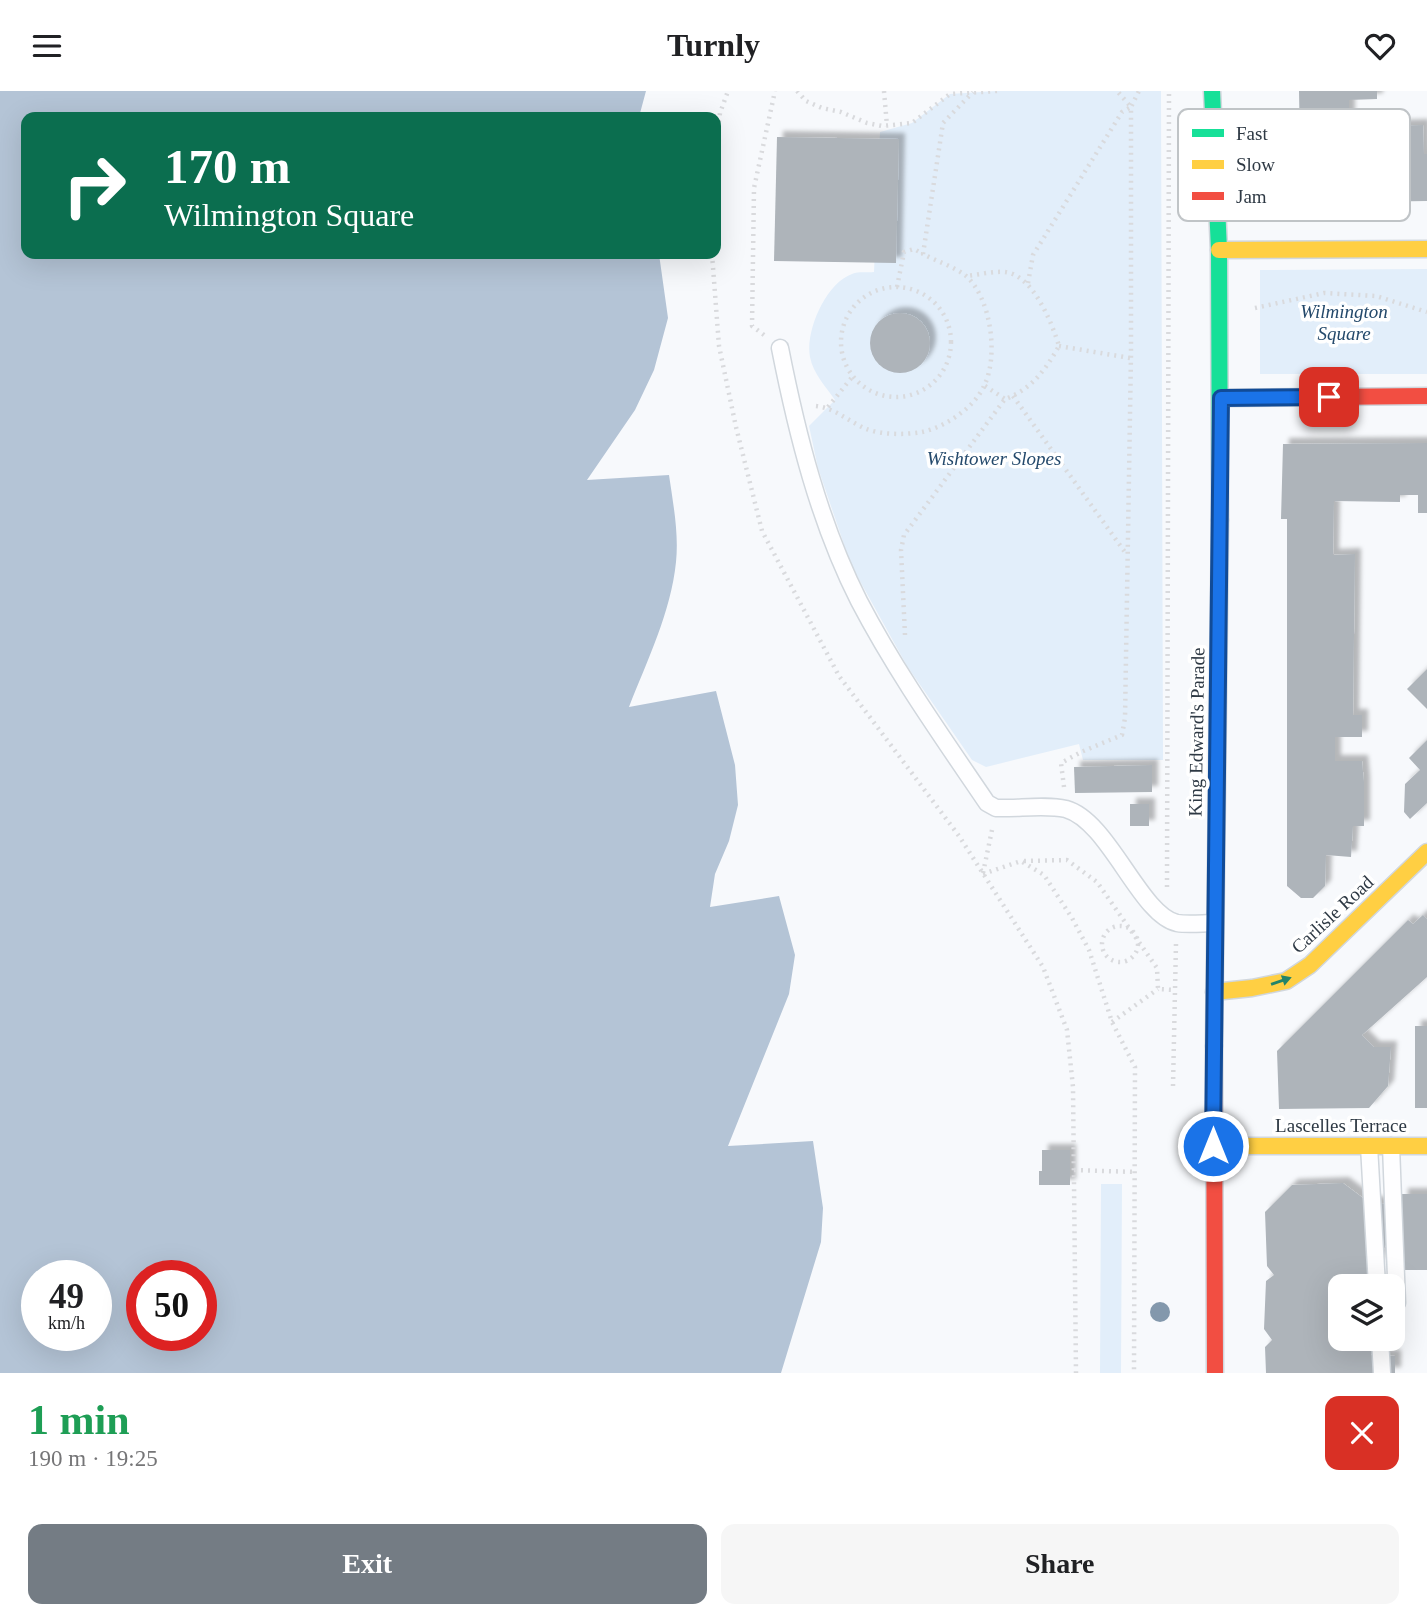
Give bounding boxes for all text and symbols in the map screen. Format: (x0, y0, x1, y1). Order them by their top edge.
icon: menu (28, 27, 66, 65)
text: Turnly (667, 27, 760, 63)
icon: heart (1361, 27, 1399, 65)
legend (1178, 109, 1410, 221)
text: Fast (1236, 123, 1268, 144)
text: 170 m (164, 139, 291, 194)
icon: right (49, 140, 140, 231)
text: Slow (1236, 154, 1275, 175)
text: Jam (1236, 186, 1267, 207)
text: Wilmington Square (164, 197, 414, 233)
park label: Wilmington Square (1300, 301, 1388, 344)
pin (1299, 367, 1359, 427)
icon: arrive (1310, 378, 1348, 416)
park label: Wishtower Slopes (927, 448, 1061, 469)
street label: King Edward's Parade (1185, 647, 1208, 817)
street label: Carlisle Road (1287, 871, 1378, 957)
one-way arrow (1271, 975, 1292, 986)
position arrow (1176, 1109, 1250, 1183)
street label: Lascelles Terrace (1275, 1115, 1407, 1136)
speed limit sign: 50 (126, 1260, 217, 1351)
map controls (1328, 1274, 1405, 1351)
button: layers (1328, 1274, 1405, 1351)
text: 49 (49, 1277, 84, 1316)
text: km/h (48, 1313, 85, 1333)
button: close (1325, 1396, 1399, 1470)
text: 1 min (28, 1397, 130, 1443)
text: 190 m · 19:25 (28, 1446, 158, 1471)
button: Exit (28, 1524, 707, 1604)
button: Share (721, 1524, 1399, 1604)

